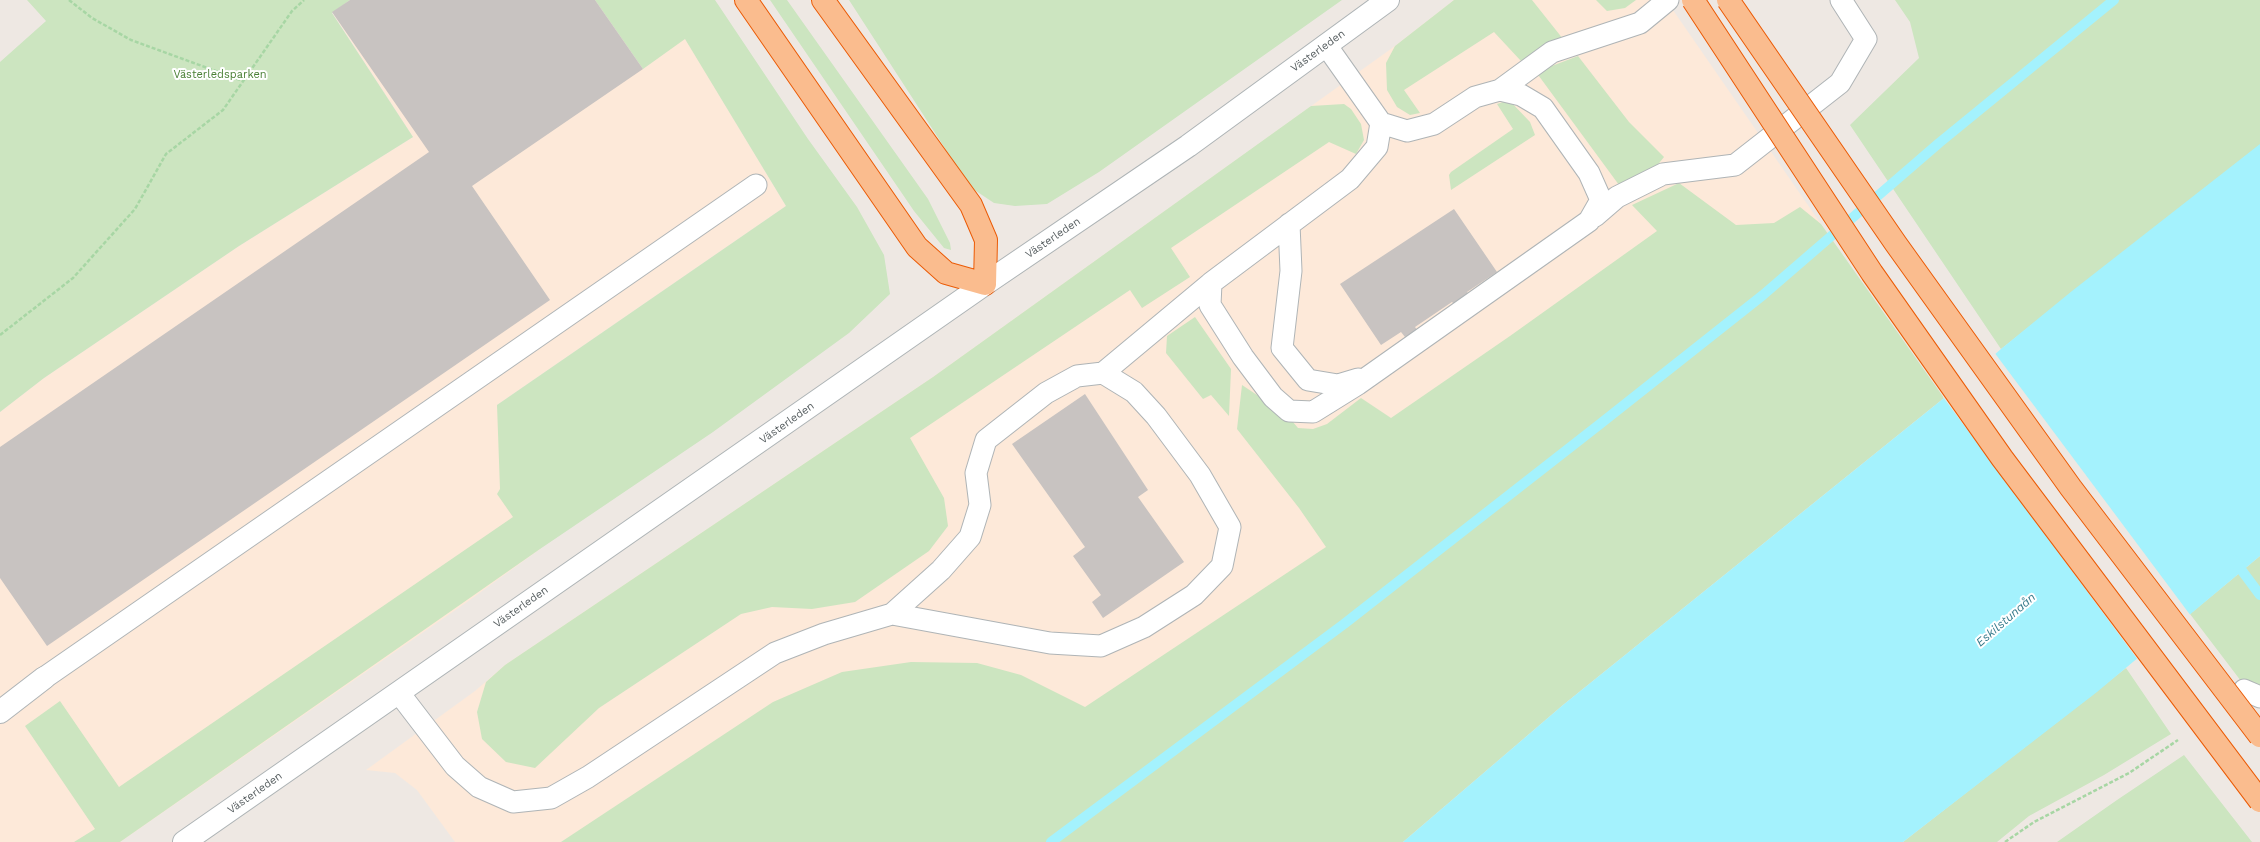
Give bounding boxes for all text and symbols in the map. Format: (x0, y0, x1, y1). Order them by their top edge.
street label: Västerleden (1288, 27, 1348, 75)
park label: Västerledsparken (173, 68, 267, 82)
street label: Västerleden (1023, 215, 1083, 261)
street label: Västerleden (757, 399, 817, 447)
street label: Västerleden (491, 583, 551, 631)
water label: Eskilstunaån (1973, 590, 2039, 650)
street label: Västerleden (225, 769, 285, 817)

